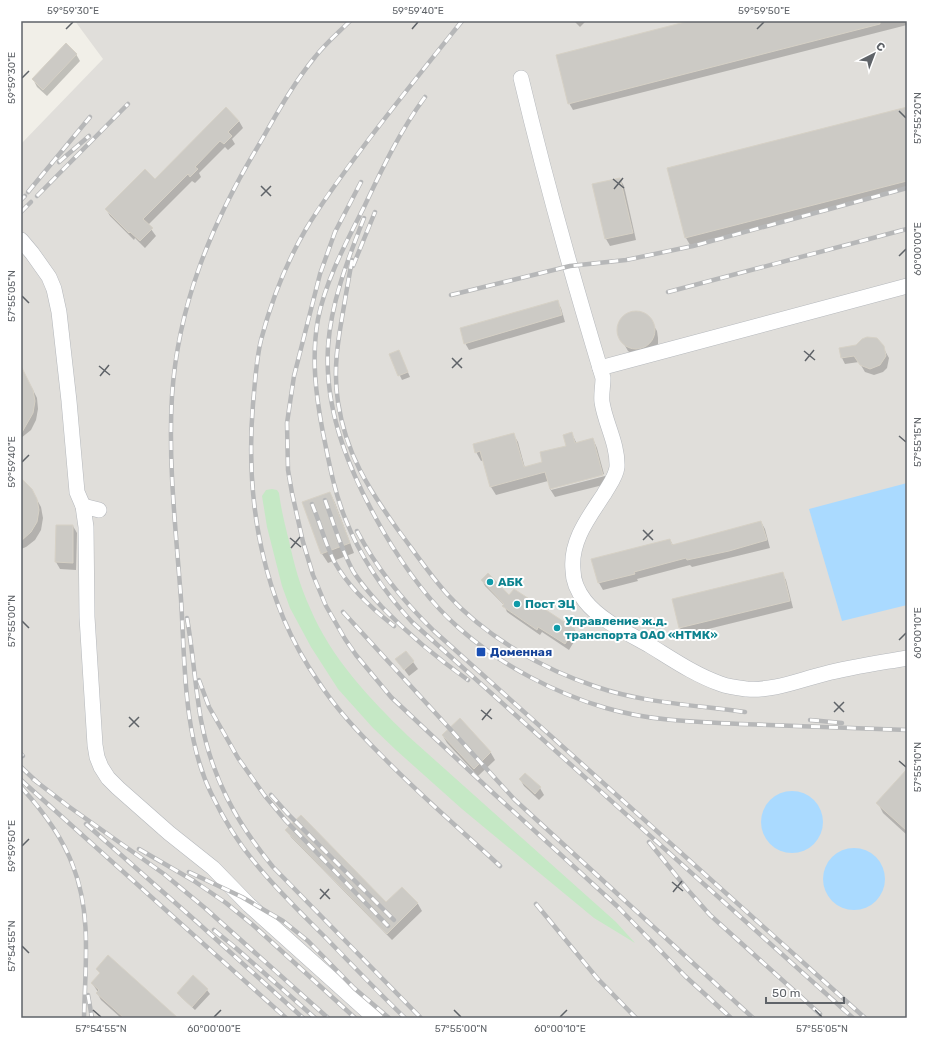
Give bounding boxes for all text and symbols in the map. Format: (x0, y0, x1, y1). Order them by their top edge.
text: 59°59'30"E (47, 5, 99, 17)
text: 59°59'40"E (392, 5, 444, 17)
text: 59°59'50"E (738, 5, 790, 17)
north arrow (854, 34, 894, 74)
text: С (873, 40, 888, 55)
text: 59°59'30"E (6, 52, 18, 104)
text: 57°55'20"N (912, 92, 924, 144)
text: 60°00'00"E (912, 222, 924, 276)
text: 57°55'05"N (6, 270, 18, 322)
text: 57°55'15"N (912, 417, 924, 467)
text: 59°59'40"E (6, 436, 18, 488)
place label: АБК (498, 575, 523, 589)
marker: АБК (485, 577, 495, 587)
text: 57°55'00"N (6, 595, 18, 647)
place label: Пост ЭЦ (525, 597, 575, 611)
marker: Пост ЭЦ (512, 599, 522, 609)
text: 60°00'10"E (912, 607, 924, 659)
place label: Управление ж.д. транспорта ОАО «НТМК» (565, 614, 718, 642)
marker: Управление ж.д. транспорта ОАО «НТМК» (552, 623, 562, 633)
place label: Доменная (490, 645, 552, 659)
marker: Доменная (475, 646, 487, 658)
text: 57°55'10"N (912, 742, 924, 792)
text: 59°59'50"E (6, 820, 18, 872)
text: 57°54'55"N (6, 920, 18, 972)
scale bar (766, 979, 844, 1005)
text: 50 m (772, 986, 800, 1000)
text: 57°54'55"N (75, 1023, 127, 1035)
text: 60°00'00"E (187, 1023, 241, 1035)
text: 57°55'00"N (435, 1023, 487, 1035)
text: 60°00'10"E (534, 1023, 586, 1035)
text: 57°55'05"N (796, 1023, 848, 1035)

